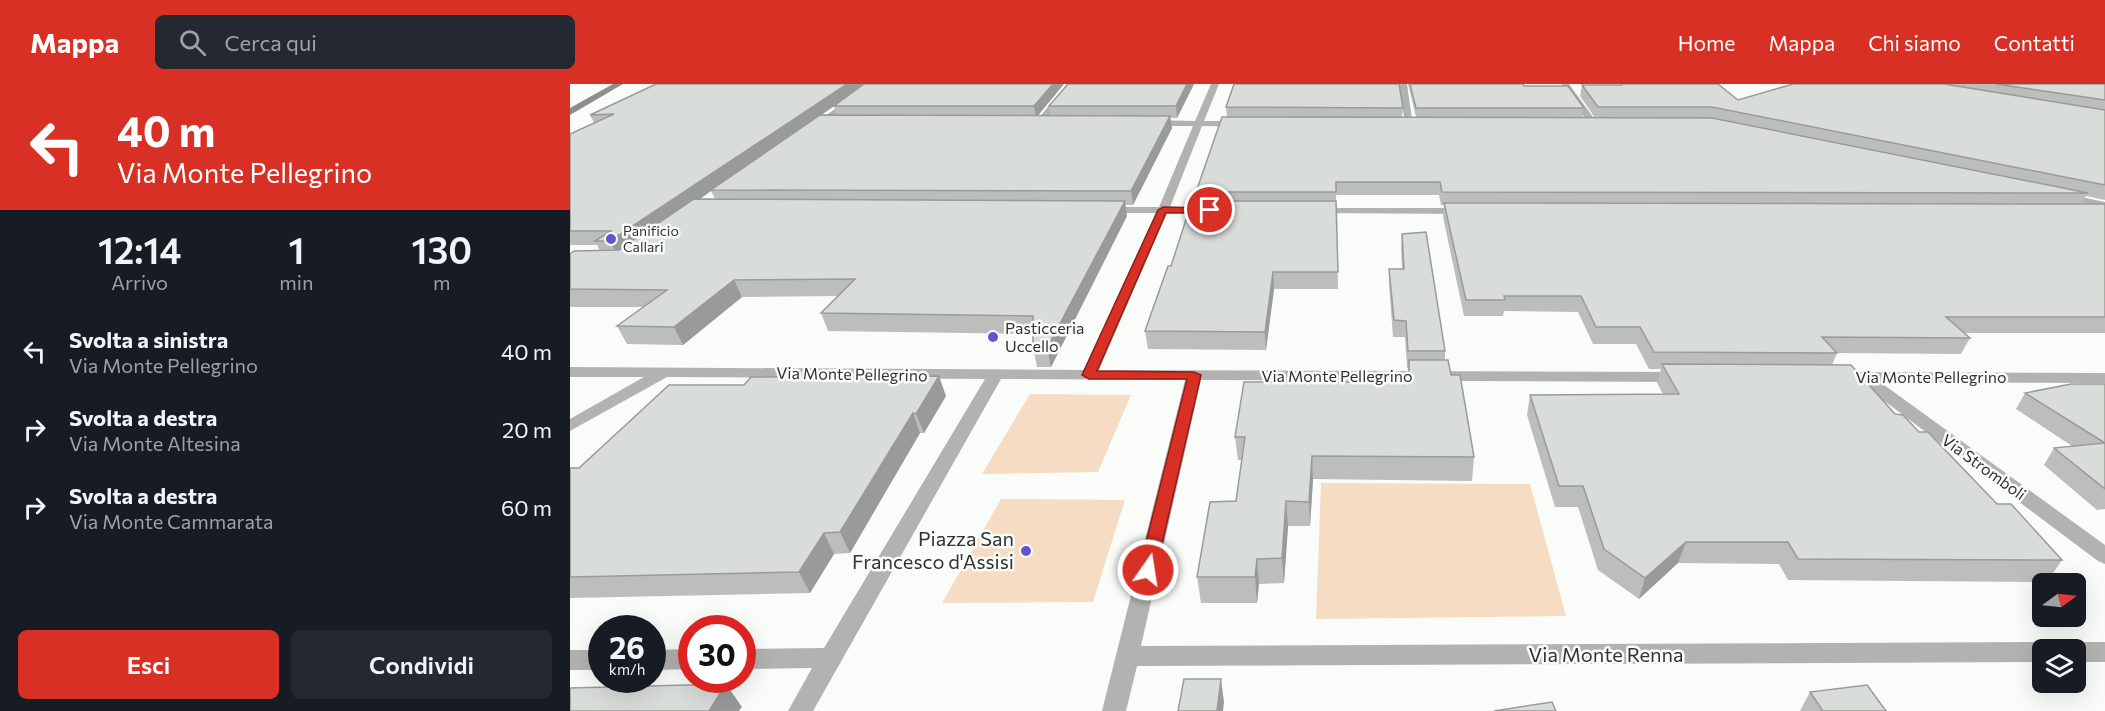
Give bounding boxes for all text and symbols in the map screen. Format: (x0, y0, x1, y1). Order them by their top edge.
search box (155, 15, 575, 69)
text: Mappa (30, 25, 119, 59)
icon: search (176, 26, 209, 59)
text: Cerca qui (224, 29, 317, 56)
text: Home (1678, 30, 1735, 55)
text: Mappa (1768, 30, 1835, 55)
text: Chi siamo (1868, 30, 1961, 55)
text: Contatti (1994, 30, 2075, 55)
text: 40 m (117, 104, 215, 156)
icon: left (18, 108, 96, 186)
text: Via Monte Pellegrino (117, 156, 372, 189)
pin (1184, 184, 1235, 235)
icon: arrive (1193, 193, 1226, 226)
place label: Panificio Callari (623, 222, 679, 255)
text: 12:14 (98, 227, 181, 271)
text: 1 (288, 227, 304, 271)
text: 130 (411, 227, 472, 271)
marker: Panificio Callari (604, 232, 618, 246)
text: Arrivo (111, 270, 168, 294)
text: min (279, 270, 313, 294)
text: m (433, 270, 450, 294)
place label: Pasticceria Uccello (1005, 318, 1084, 355)
text: Svolta a sinistra (69, 326, 228, 353)
marker: Pasticceria Uccello (986, 330, 1000, 344)
icon: left (18, 335, 51, 368)
text: 40 m (501, 338, 552, 365)
text: Via Monte Pellegrino (69, 353, 258, 377)
street label: Via Monte Pellegrino (776, 363, 928, 384)
street label: Via Monte Pellegrino (1261, 366, 1413, 385)
street label: Via Monte Pellegrino (1855, 367, 2007, 386)
text: Svolta a destra (69, 404, 217, 431)
icon: right (18, 413, 51, 446)
text: 20 m (502, 416, 552, 443)
street label: Via Stromboli (1939, 430, 2030, 503)
text: Via Monte Altesina (69, 431, 241, 455)
text: Svolta a destra (69, 482, 217, 509)
icon: right (18, 491, 51, 524)
text: 60 m (501, 494, 552, 521)
text: Via Monte Cammarata (69, 509, 274, 533)
place label: Piazza San Francesco d'Assisi (852, 526, 1014, 573)
position arrow (1116, 538, 1180, 602)
marker: Piazza San Francesco d'Assisi (1019, 544, 1033, 558)
north arrow (2032, 573, 2086, 627)
map controls (2032, 573, 2086, 693)
speed limit sign: 30 (678, 615, 756, 693)
text: 26 (609, 628, 645, 665)
button: Esci (18, 630, 279, 699)
button: Condividi (291, 630, 552, 699)
button: layers (2032, 639, 2086, 693)
street label: Via Monte Renna (1529, 642, 1683, 666)
text: km/h (609, 660, 645, 678)

